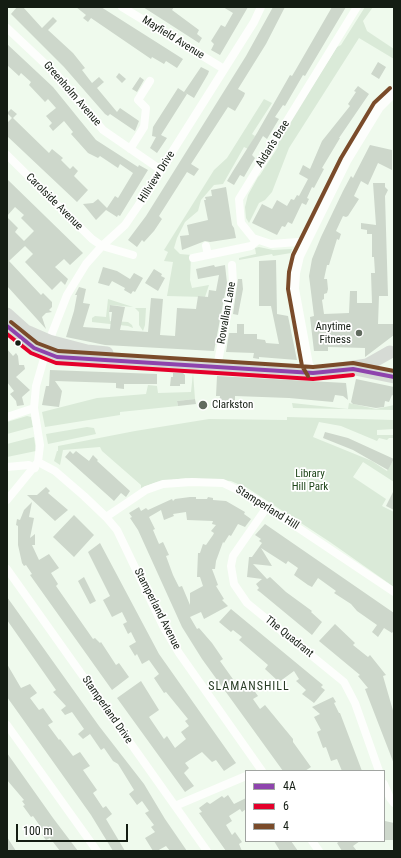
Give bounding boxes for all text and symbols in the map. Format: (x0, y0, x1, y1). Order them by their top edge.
street label: Mayfield Avenue (139, 14, 207, 62)
street label: Greenholm Avenue (40, 59, 104, 129)
street label: Aidan's Brae (253, 118, 293, 170)
street label: Hillview Drive (136, 149, 178, 205)
street label: Carolside Avenue (23, 171, 85, 233)
street label: Rowallan Lane (215, 281, 239, 345)
place label: Anytime Fitness (316, 320, 351, 346)
marker: Anytime Fitness (354, 328, 364, 338)
unlabelled marker (13, 338, 23, 348)
place label: Clarkston (212, 398, 253, 412)
marker: Clarkston (197, 399, 209, 411)
park label: Library Hill Park (292, 467, 328, 493)
street label: Stamperland Hill (233, 483, 301, 533)
street label: Stamperland Avenue (131, 566, 183, 652)
street label: The Quadrant (262, 614, 316, 660)
street label: Stamperland Drive (79, 674, 135, 746)
district label: SLAMANSHILL (208, 680, 290, 694)
legend (245, 770, 385, 842)
text: 4A (283, 779, 296, 793)
text: 6 (283, 799, 289, 813)
scale bar (18, 816, 130, 842)
text: 4 (283, 819, 289, 833)
text: 100 m (23, 824, 53, 838)

